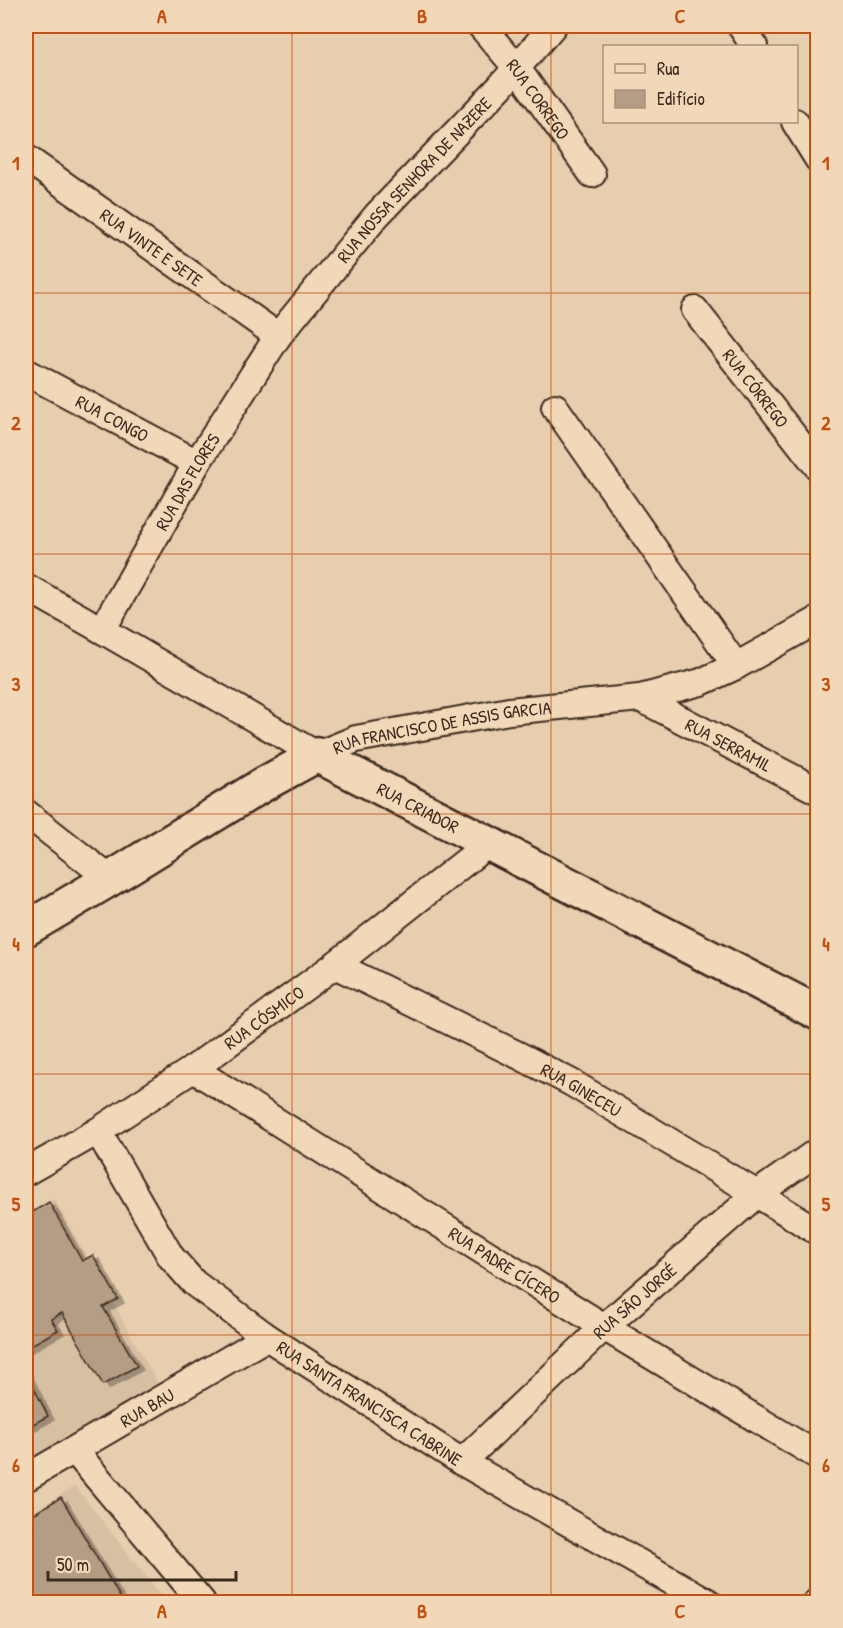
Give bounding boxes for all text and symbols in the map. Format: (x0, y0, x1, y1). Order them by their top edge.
text: A (157, 2, 167, 29)
text: B (417, 2, 427, 29)
text: C (675, 2, 686, 29)
legend (603, 45, 798, 123)
street label: RUA CORREGO (501, 53, 576, 144)
text: Rua (657, 56, 679, 81)
text: Edifício (657, 86, 705, 111)
street label: RUA NOSSA SENHORA DE NAZERE (331, 91, 497, 268)
text: 1 (12, 149, 20, 176)
text: 1 (822, 149, 830, 176)
street label: RUA VINTE E SETE (95, 202, 208, 292)
street label: RUA CÓRREGO (717, 343, 795, 433)
street label: RUA CONGO (72, 388, 153, 448)
text: 2 (11, 409, 21, 436)
text: 2 (821, 409, 831, 436)
street label: RUA DAS FLORES (149, 428, 225, 535)
text: 3 (12, 670, 21, 697)
text: 3 (822, 670, 831, 697)
street label: RUA FRANCISCO DE ASSIS GARCIA (329, 694, 552, 760)
street label: RUA SERRAMIL (681, 711, 776, 777)
street label: RUA CRIADOR (373, 776, 463, 839)
text: 4 (12, 930, 20, 957)
text: 4 (822, 930, 830, 957)
street label: RUA CÓSMICO (218, 979, 309, 1055)
street label: RUA GINECEU (537, 1057, 626, 1122)
text: 5 (12, 1190, 21, 1217)
text: 5 (822, 1190, 831, 1217)
street label: RUA PADRE CÍCERO (444, 1220, 565, 1309)
street label: RUA SÃO JORGÉ (587, 1257, 682, 1344)
street label: RUA SANTA FRANCISCA CABRINE (272, 1334, 467, 1471)
street label: RUA BAU (115, 1382, 179, 1433)
text: 6 (12, 1451, 20, 1478)
text: 6 (822, 1451, 830, 1478)
scale bar (48, 1544, 236, 1582)
text: 50 m (57, 1552, 89, 1577)
text: A (157, 1597, 167, 1624)
text: B (417, 1597, 427, 1624)
text: C (675, 1597, 686, 1624)

